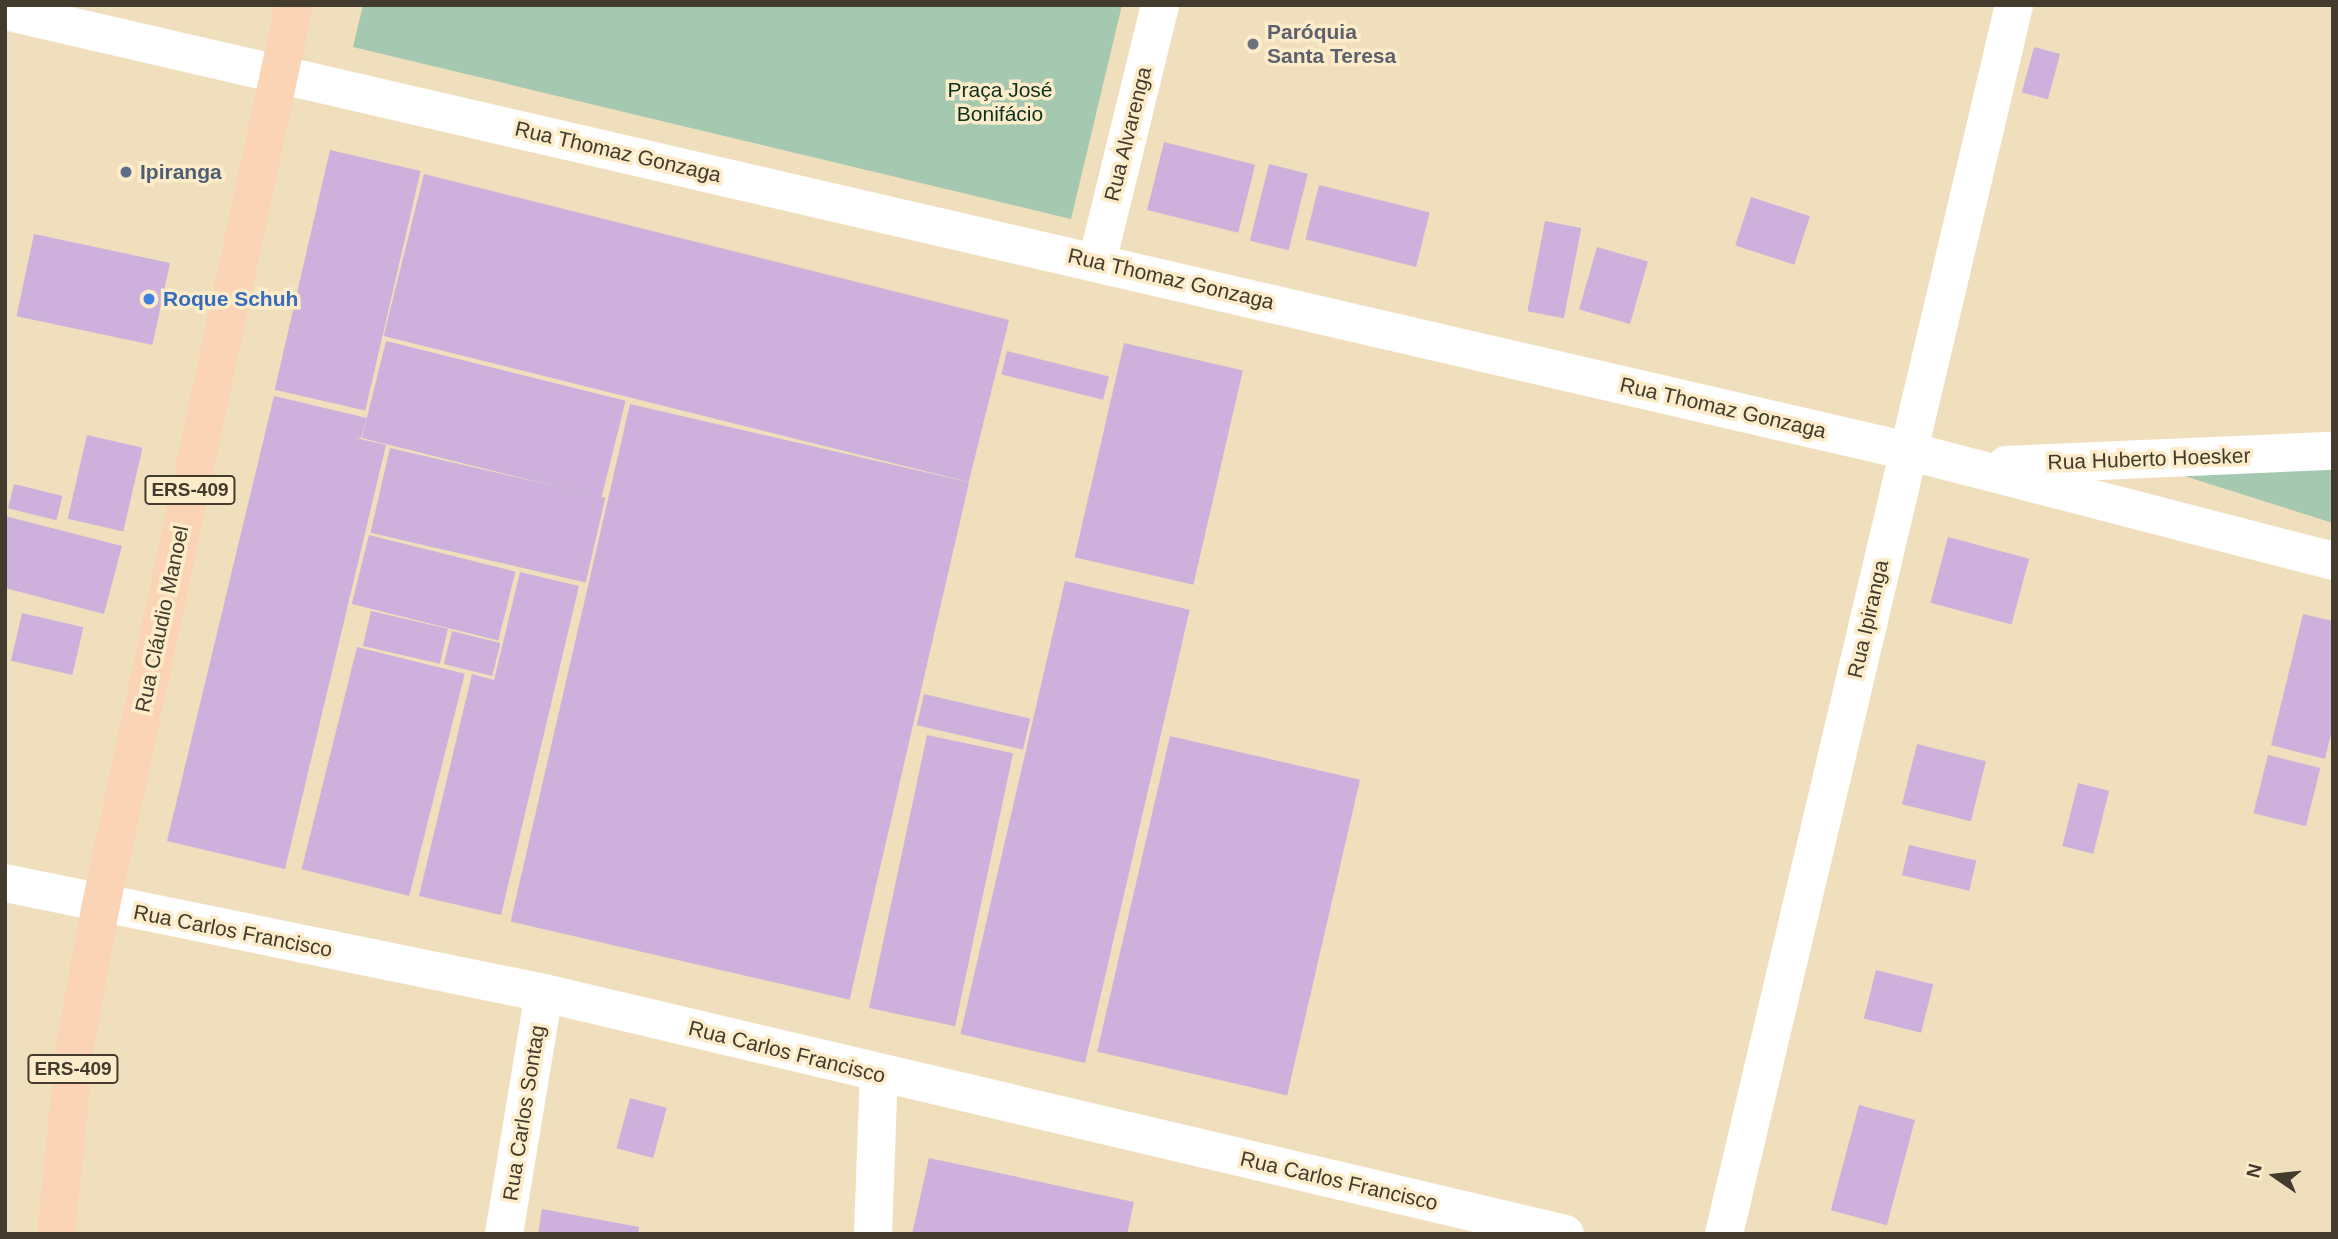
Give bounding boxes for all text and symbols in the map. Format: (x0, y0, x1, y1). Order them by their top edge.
place label: Paróquia Santa Teresa (1267, 19, 1396, 69)
marker: Paróquia Santa Teresa (1245, 36, 1261, 52)
street label: Rua Alvarenga (1099, 64, 1157, 204)
park label: Praça José Bonifácio (947, 77, 1053, 127)
street label: Rua Thomaz Gonzaga (512, 116, 724, 188)
place label: Ipiranga (140, 159, 222, 185)
marker: Ipiranga (118, 164, 134, 180)
street label: Rua Thomaz Gonzaga (1065, 243, 1277, 315)
place label: Roque Schuh (163, 286, 298, 312)
marker: Roque Schuh (141, 291, 157, 307)
street label: Rua Thomaz Gonzaga (1617, 372, 1829, 444)
street label: Rua Huberto Hoesker (2047, 443, 2251, 475)
road number: ERS-409 (143, 475, 237, 505)
street label: Rua Cláudio Manoel (130, 523, 194, 715)
street label: Rua Ipiranga (1842, 558, 1894, 680)
street label: Rua Carlos Francisco (132, 899, 334, 963)
street label: Rua Carlos Francisco (686, 1015, 888, 1089)
street label: Rua Carlos Sontag (498, 1023, 550, 1203)
road number: ERS-409 (26, 1054, 120, 1084)
north arrow (2240, 1141, 2310, 1211)
street label: Rua Carlos Francisco (1238, 1146, 1440, 1216)
text: N (2242, 1162, 2266, 1180)

